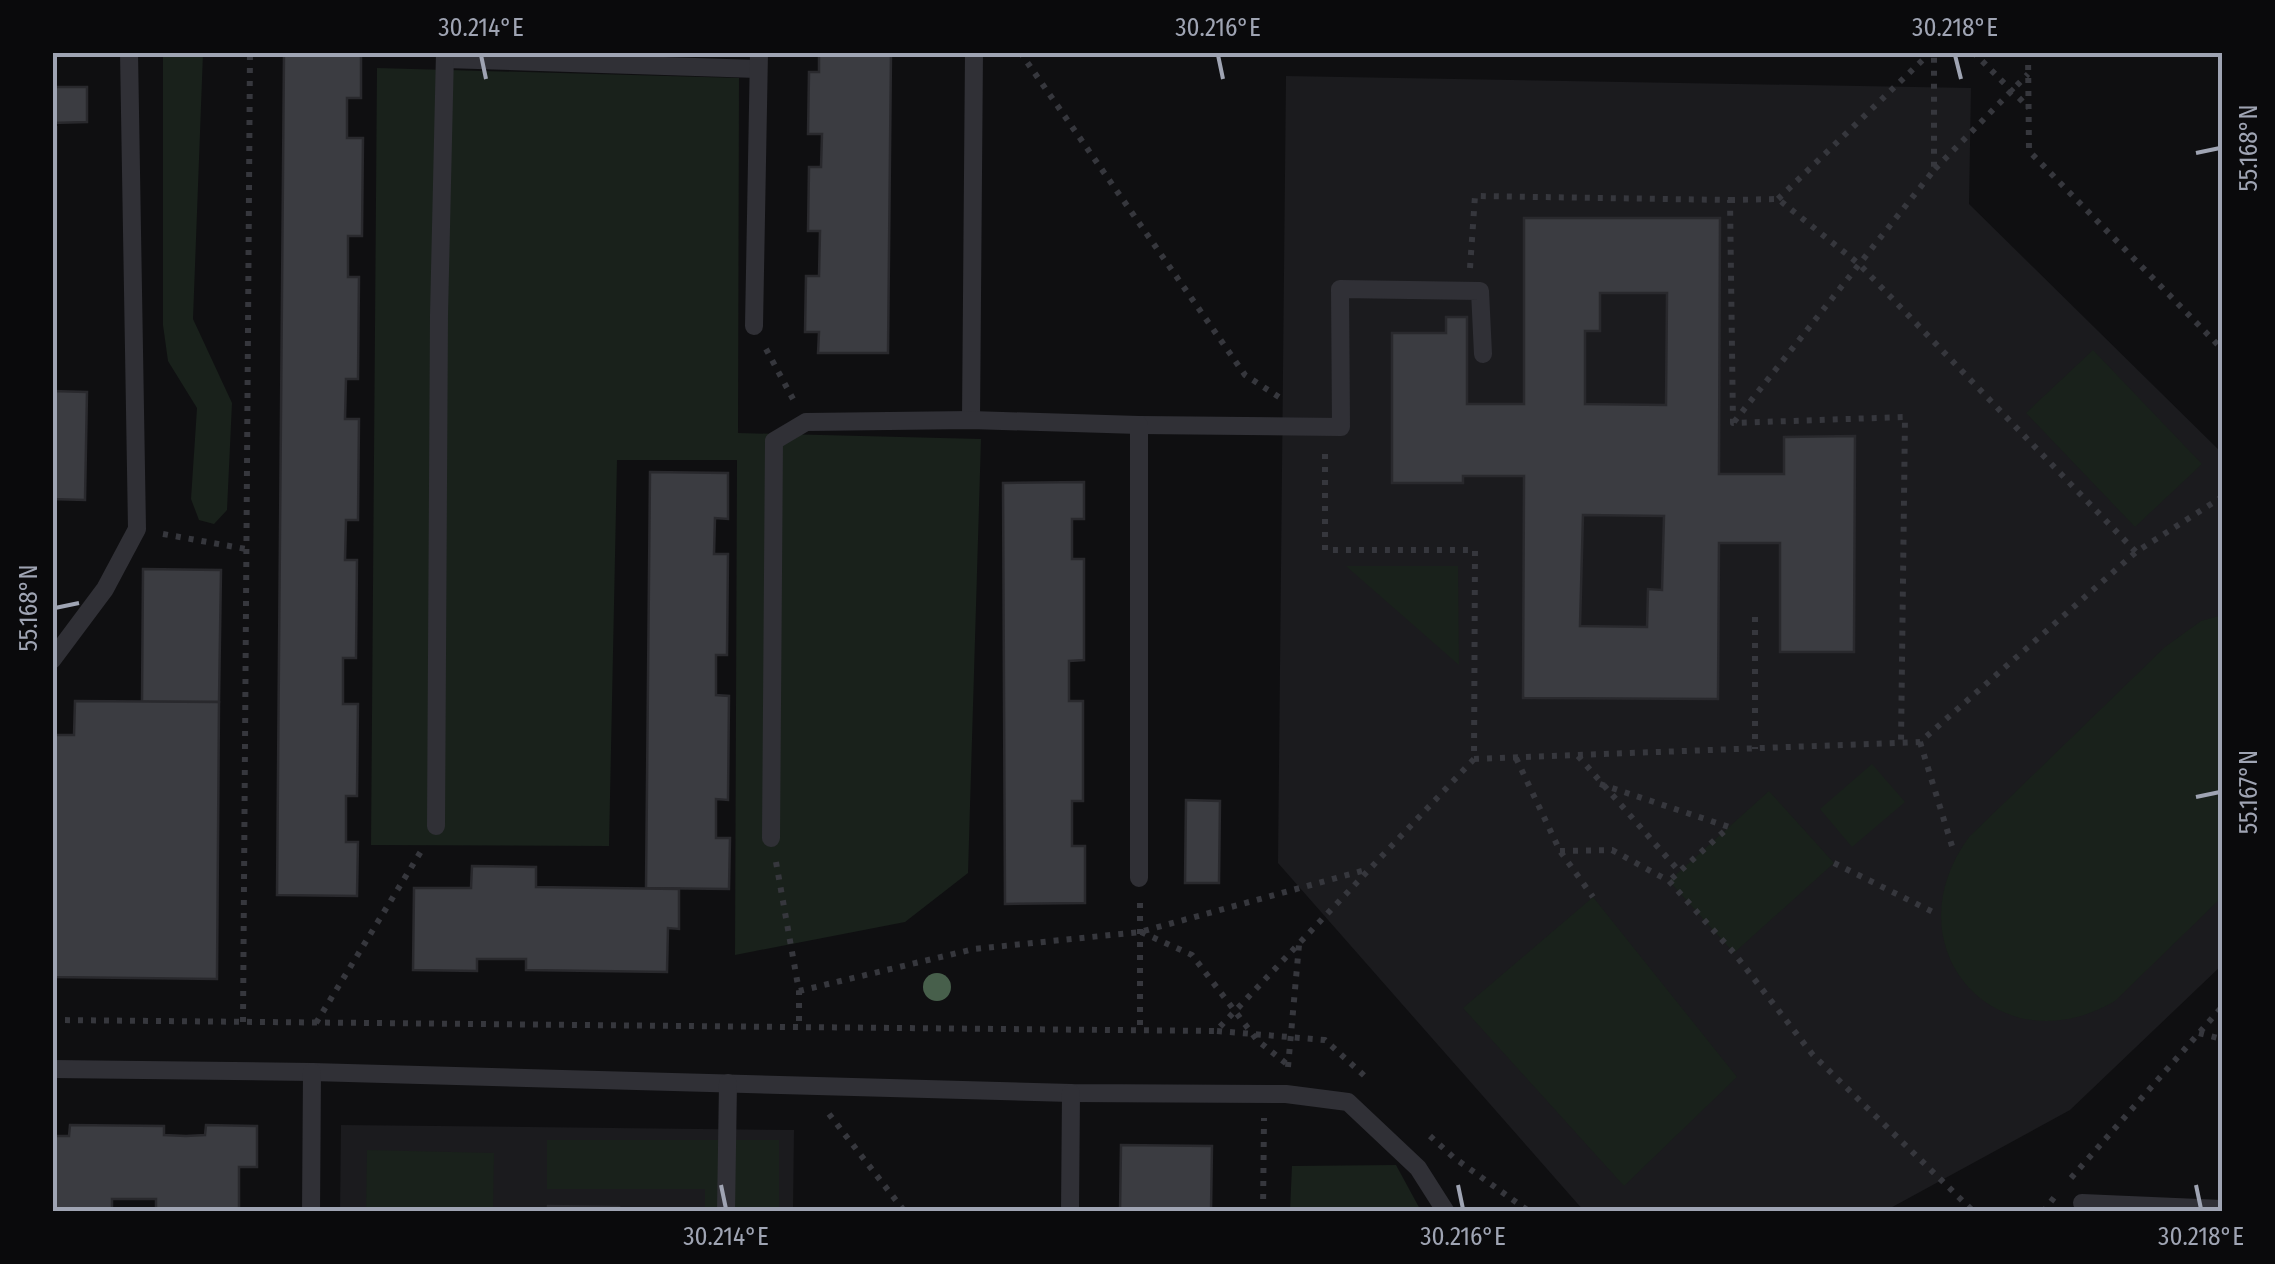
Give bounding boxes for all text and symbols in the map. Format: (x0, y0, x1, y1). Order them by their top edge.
text: 30.214°E (438, 13, 524, 43)
text: 30.216°E (1175, 13, 1261, 43)
text: 30.218°E (1912, 13, 1998, 43)
text: 55.168°N (2234, 104, 2264, 192)
text: 55.168°N (14, 564, 44, 652)
text: 55.167°N (2234, 750, 2264, 834)
text: 30.214°E (683, 1222, 769, 1252)
text: 30.216°E (1420, 1222, 1506, 1252)
text: 30.218°E (2158, 1222, 2244, 1252)

